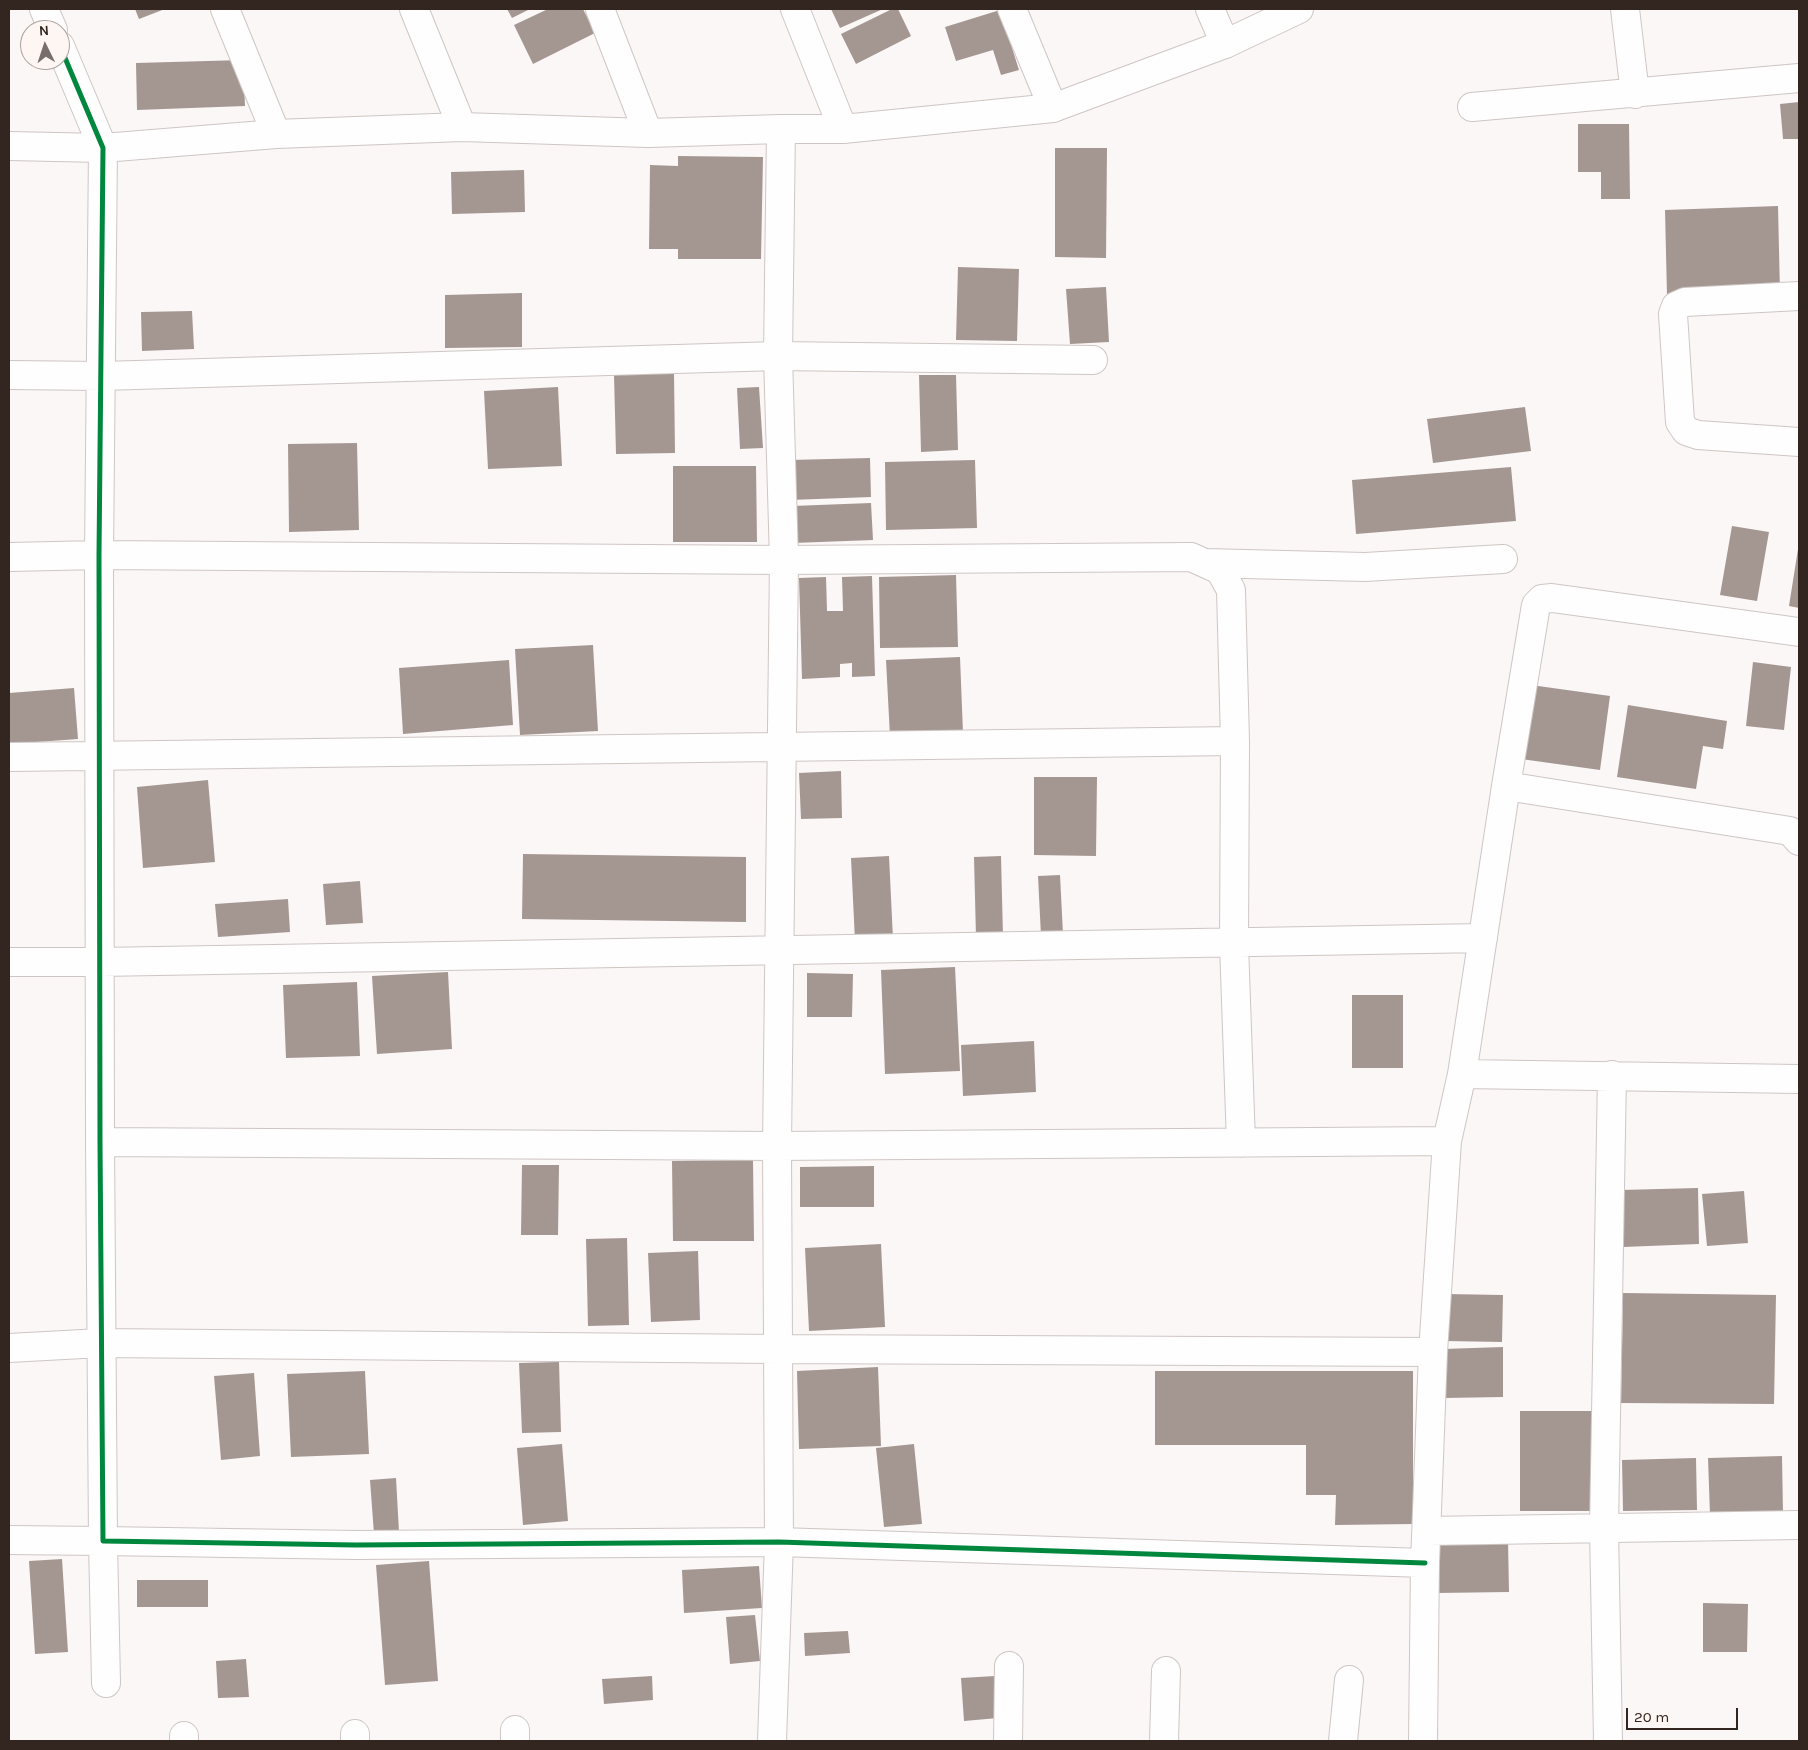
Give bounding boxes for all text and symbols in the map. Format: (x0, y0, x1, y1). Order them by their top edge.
north arrow (20, 20, 70, 70)
text: N (38, 22, 50, 39)
scale bar (1628, 1698, 1740, 1730)
text: 20 m (1634, 1708, 1669, 1726)

